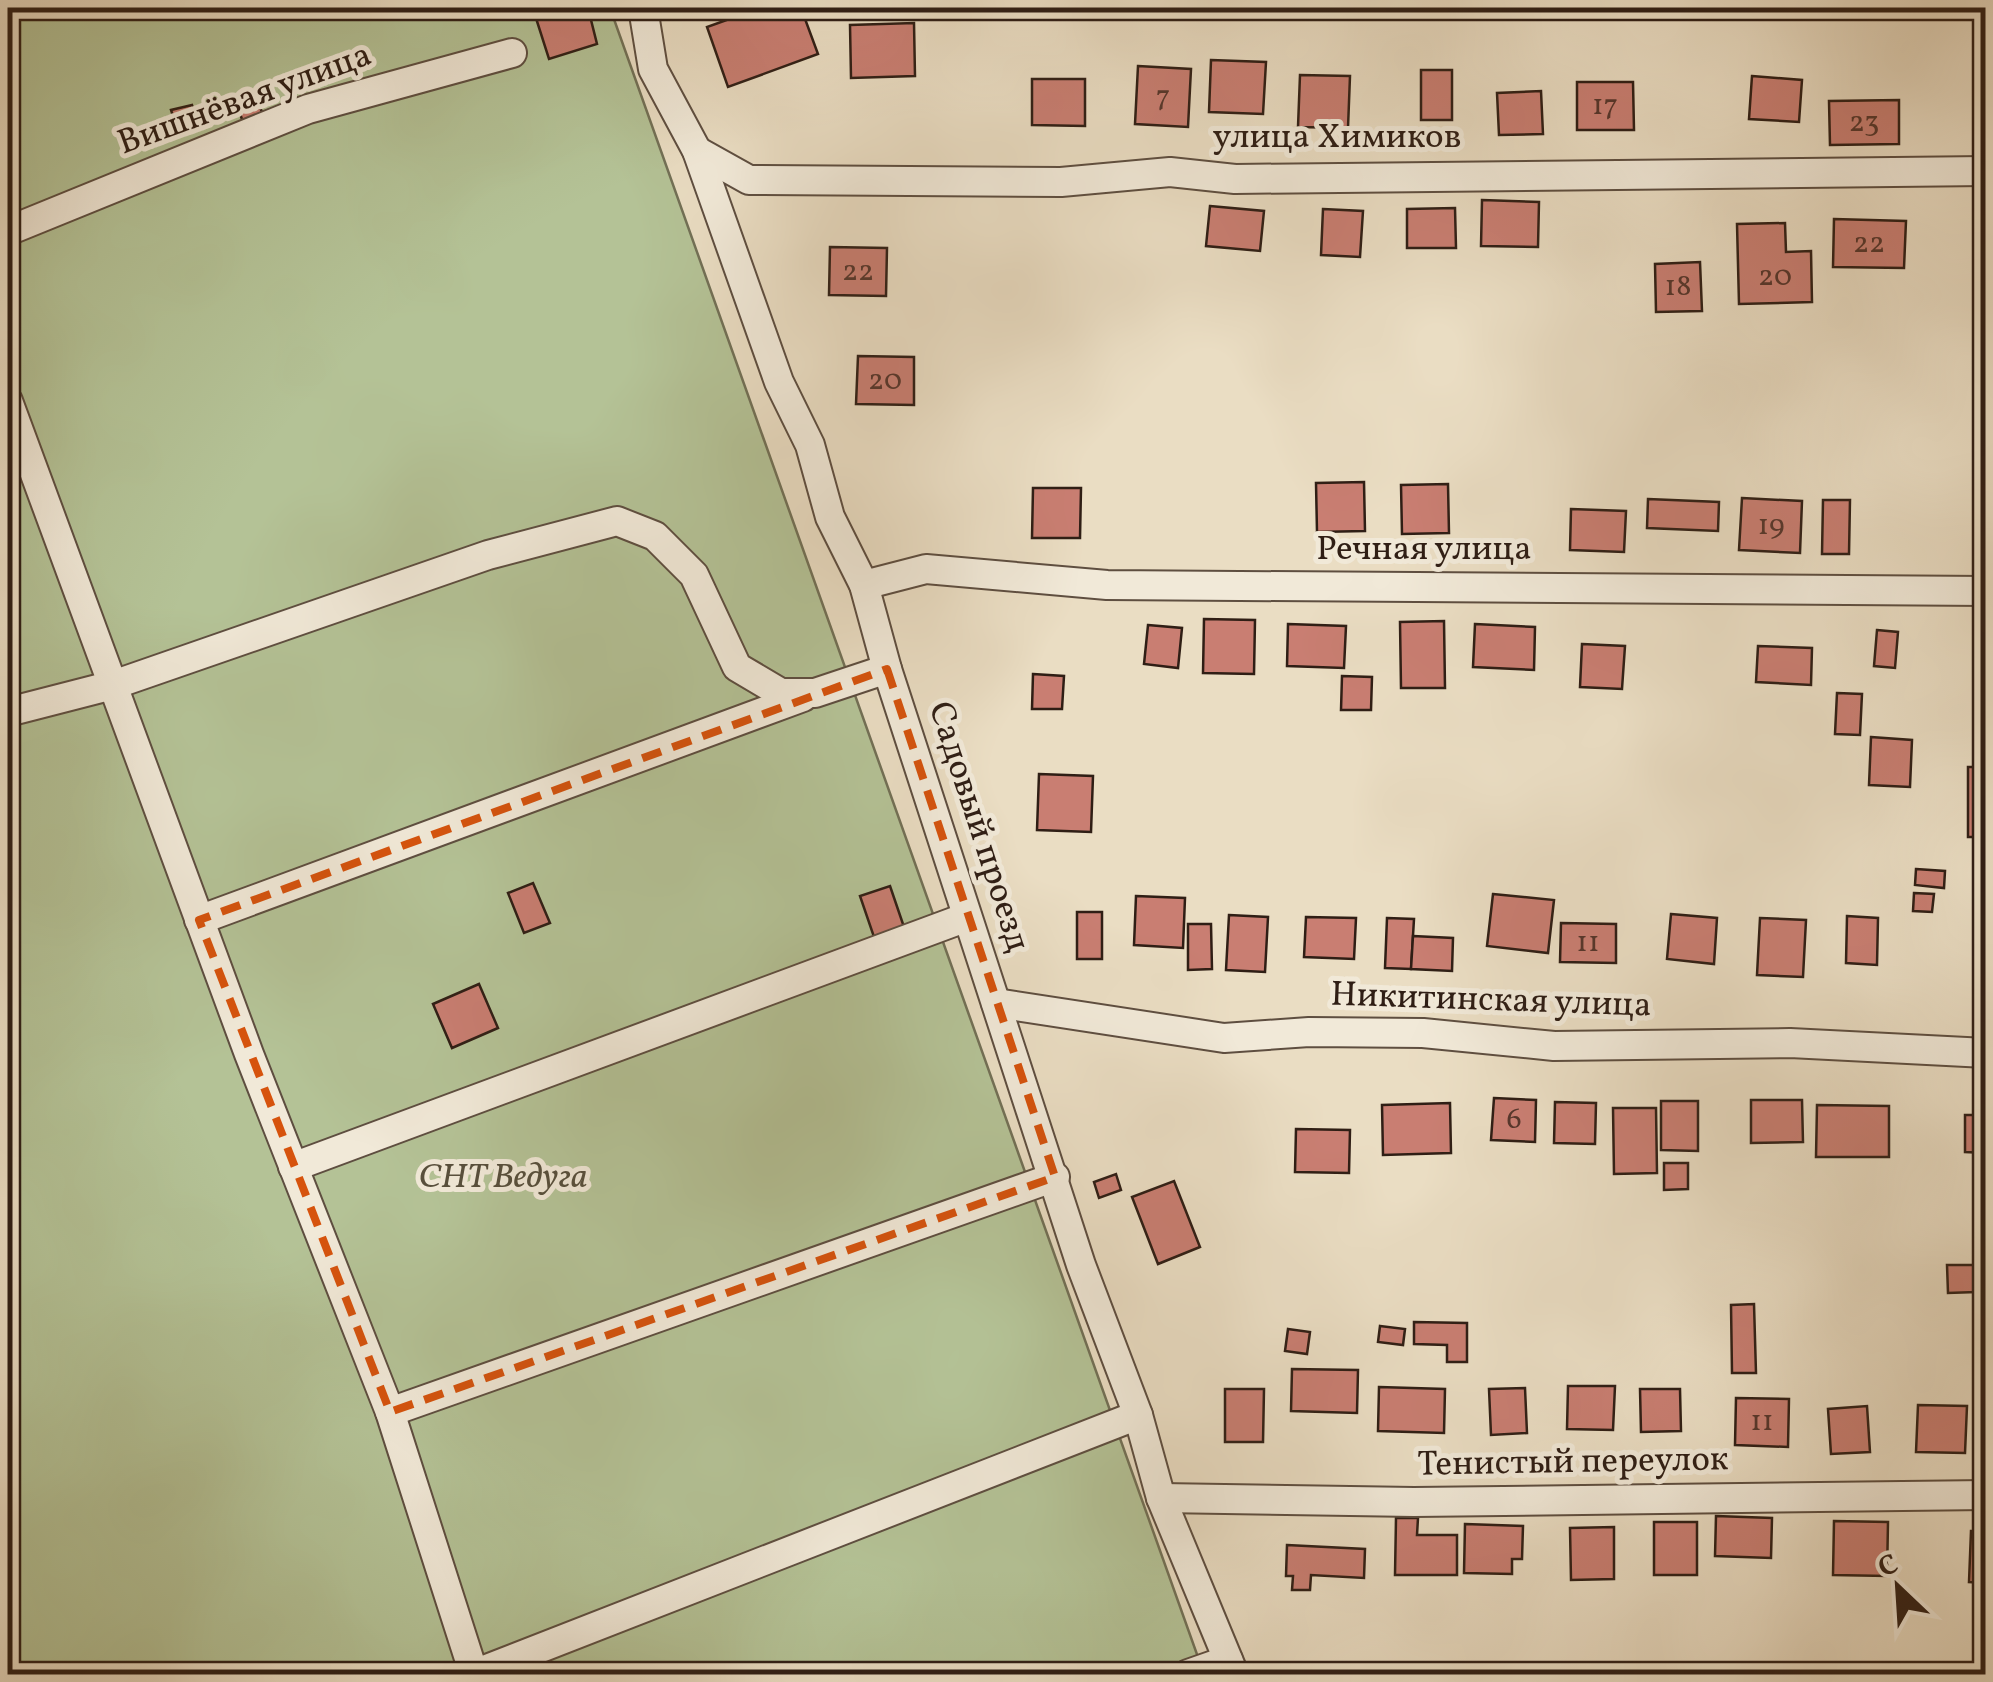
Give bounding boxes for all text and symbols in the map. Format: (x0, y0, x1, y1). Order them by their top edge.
street label: Вишнёвая улица (111, 32, 379, 168)
house number: 7 (1156, 76, 1170, 118)
house number: 17 (1592, 85, 1618, 127)
house number: 23 (1849, 102, 1879, 144)
street label: улица Химиков (1213, 114, 1461, 162)
house number: 22 (1853, 223, 1885, 265)
house number: 22 (842, 251, 874, 293)
house number: 20 (1758, 256, 1792, 298)
house number: 18 (1665, 266, 1691, 308)
house number: 20 (868, 360, 902, 402)
house number: 19 (1757, 505, 1785, 547)
street label: Речная улица (1316, 526, 1532, 574)
street label: Садовый проезд (915, 696, 1041, 958)
house number: 11 (1576, 922, 1600, 964)
street label: Никитинская улица (1330, 971, 1652, 1031)
house number: 6 (1506, 1099, 1522, 1141)
park label: СНТ Ведуга (418, 1154, 588, 1202)
house number: 11 (1750, 1401, 1774, 1443)
street label: Тенистый переулок (1417, 1436, 1729, 1490)
north arrow (1848, 1537, 1948, 1637)
text: С (1872, 1545, 1905, 1588)

